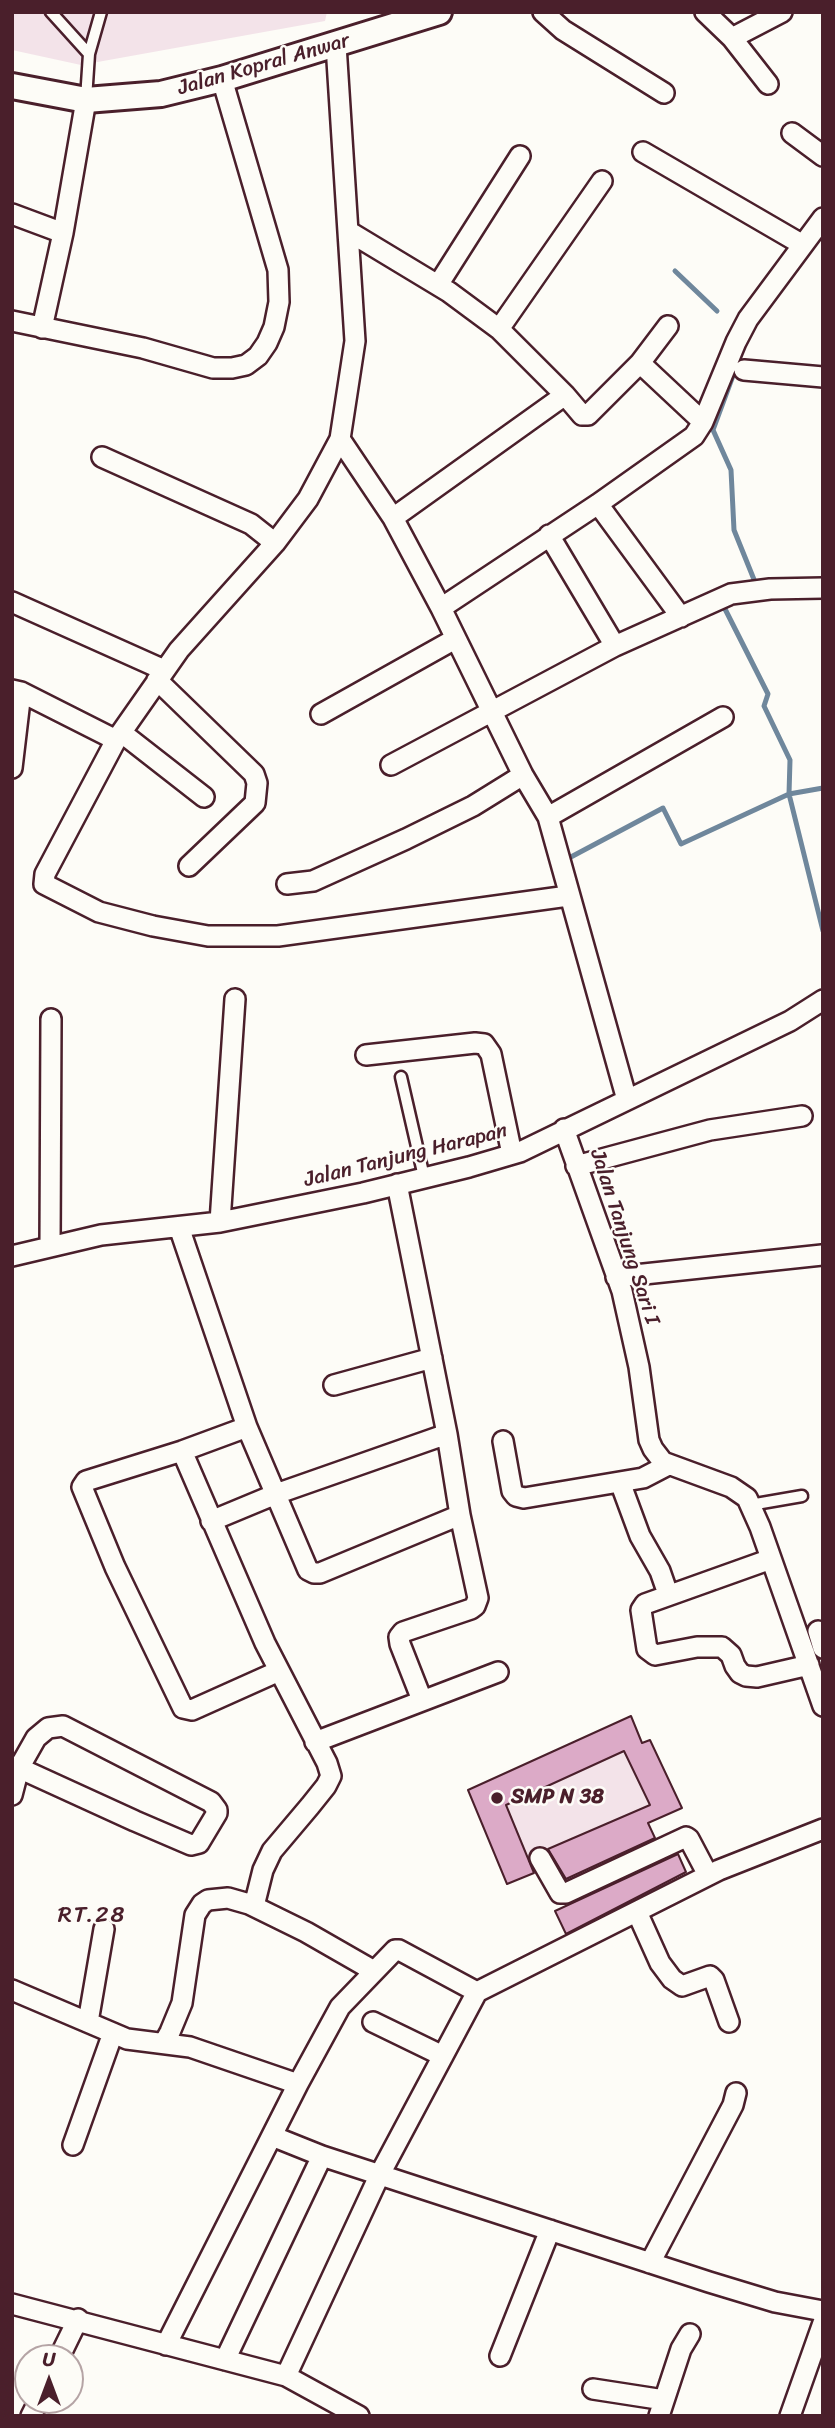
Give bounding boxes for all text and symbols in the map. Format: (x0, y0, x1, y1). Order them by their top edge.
street label: Jalan Kopral Anwar (175, 28, 353, 102)
street label: Jalan Tanjung Harapan (302, 1119, 510, 1193)
street label: Jalan Tanjung Sari I (584, 1146, 664, 1328)
place label: SMP N 38 (511, 1785, 604, 1811)
marker: SMP N 38 (489, 1790, 505, 1806)
district label: RT.28 (59, 1902, 125, 1930)
text: U (43, 2343, 55, 2376)
north arrow (14, 2344, 84, 2414)

